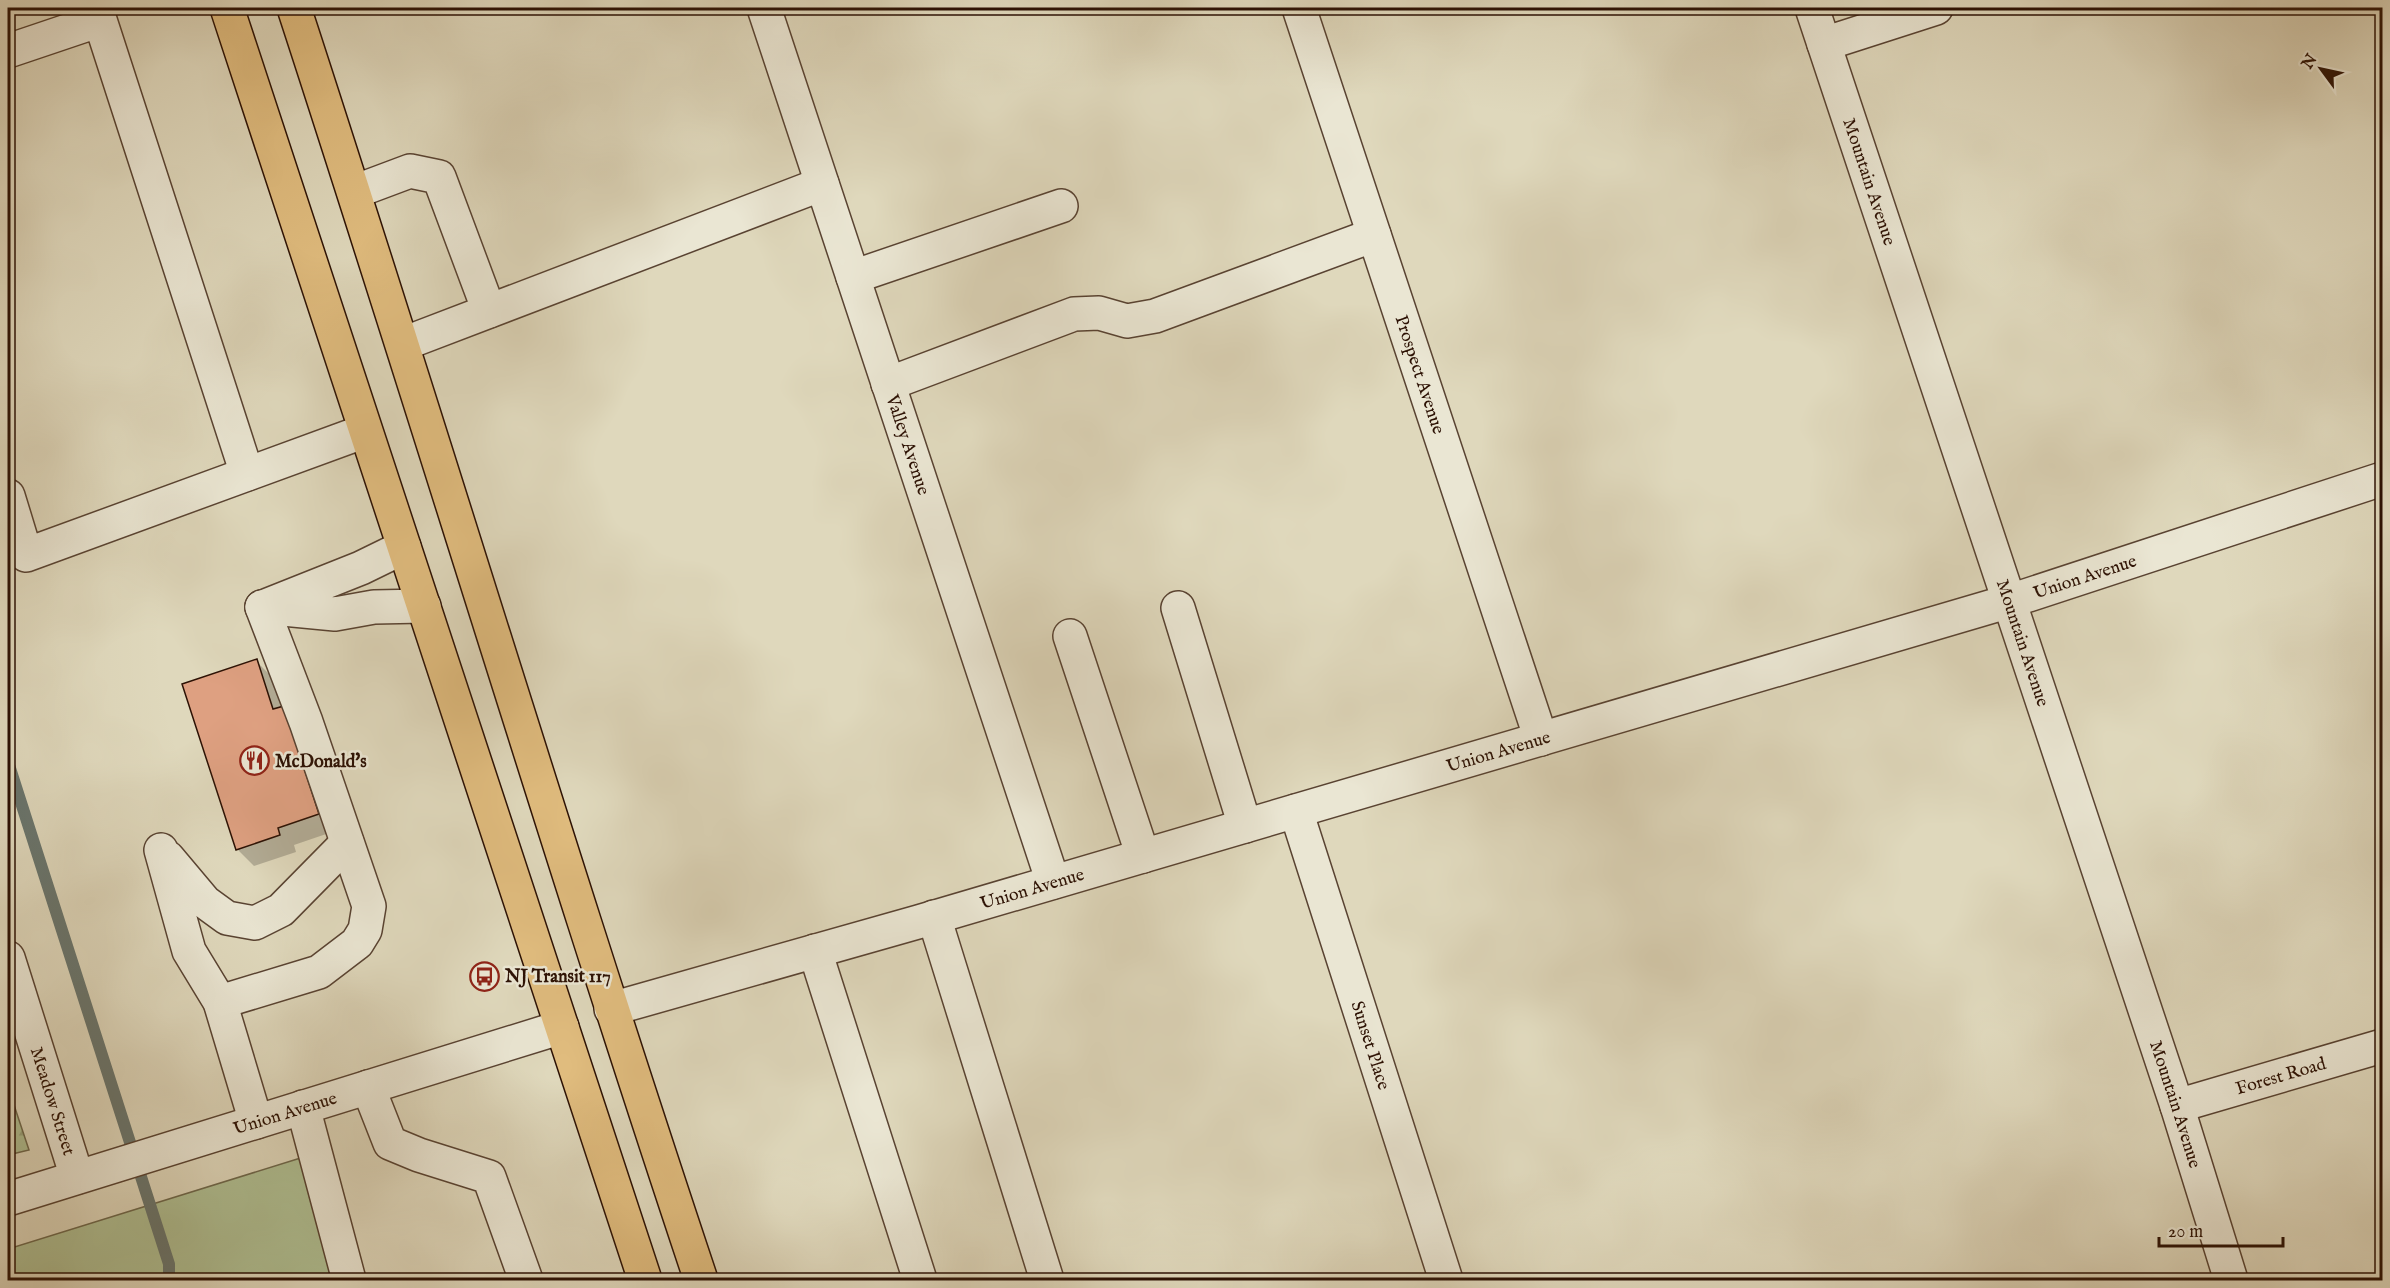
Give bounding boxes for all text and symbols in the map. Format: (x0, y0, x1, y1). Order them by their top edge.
north arrow (2291, 39, 2351, 99)
text: N (2297, 51, 2322, 74)
street label: Mountain Avenue (1836, 116, 1900, 249)
street label: Prospect Avenue (1388, 312, 1449, 437)
street label: Valley Avenue (879, 391, 934, 498)
street label: Union Avenue (2031, 550, 2140, 606)
street label: Mountain Avenue (1990, 577, 2053, 710)
street label: Union Avenue (1444, 727, 1554, 779)
restaurant icon: McDonald's (238, 745, 270, 777)
place label: McDonald's (275, 751, 367, 774)
street label: Union Avenue (978, 864, 1087, 916)
bus stop icon: NJ Transit 117 (468, 960, 500, 992)
place label: NJ Transit 117 (504, 966, 611, 989)
street label: Sunset Place (1345, 998, 1394, 1093)
street label: Mountain Avenue (2143, 1038, 2206, 1171)
street label: Meadow Street (24, 1044, 80, 1159)
street label: Forest Road (2233, 1053, 2329, 1101)
street label: Union Avenue (231, 1088, 340, 1141)
scale bar (2159, 1210, 2284, 1248)
text: 20 m (2168, 1221, 2203, 1244)

